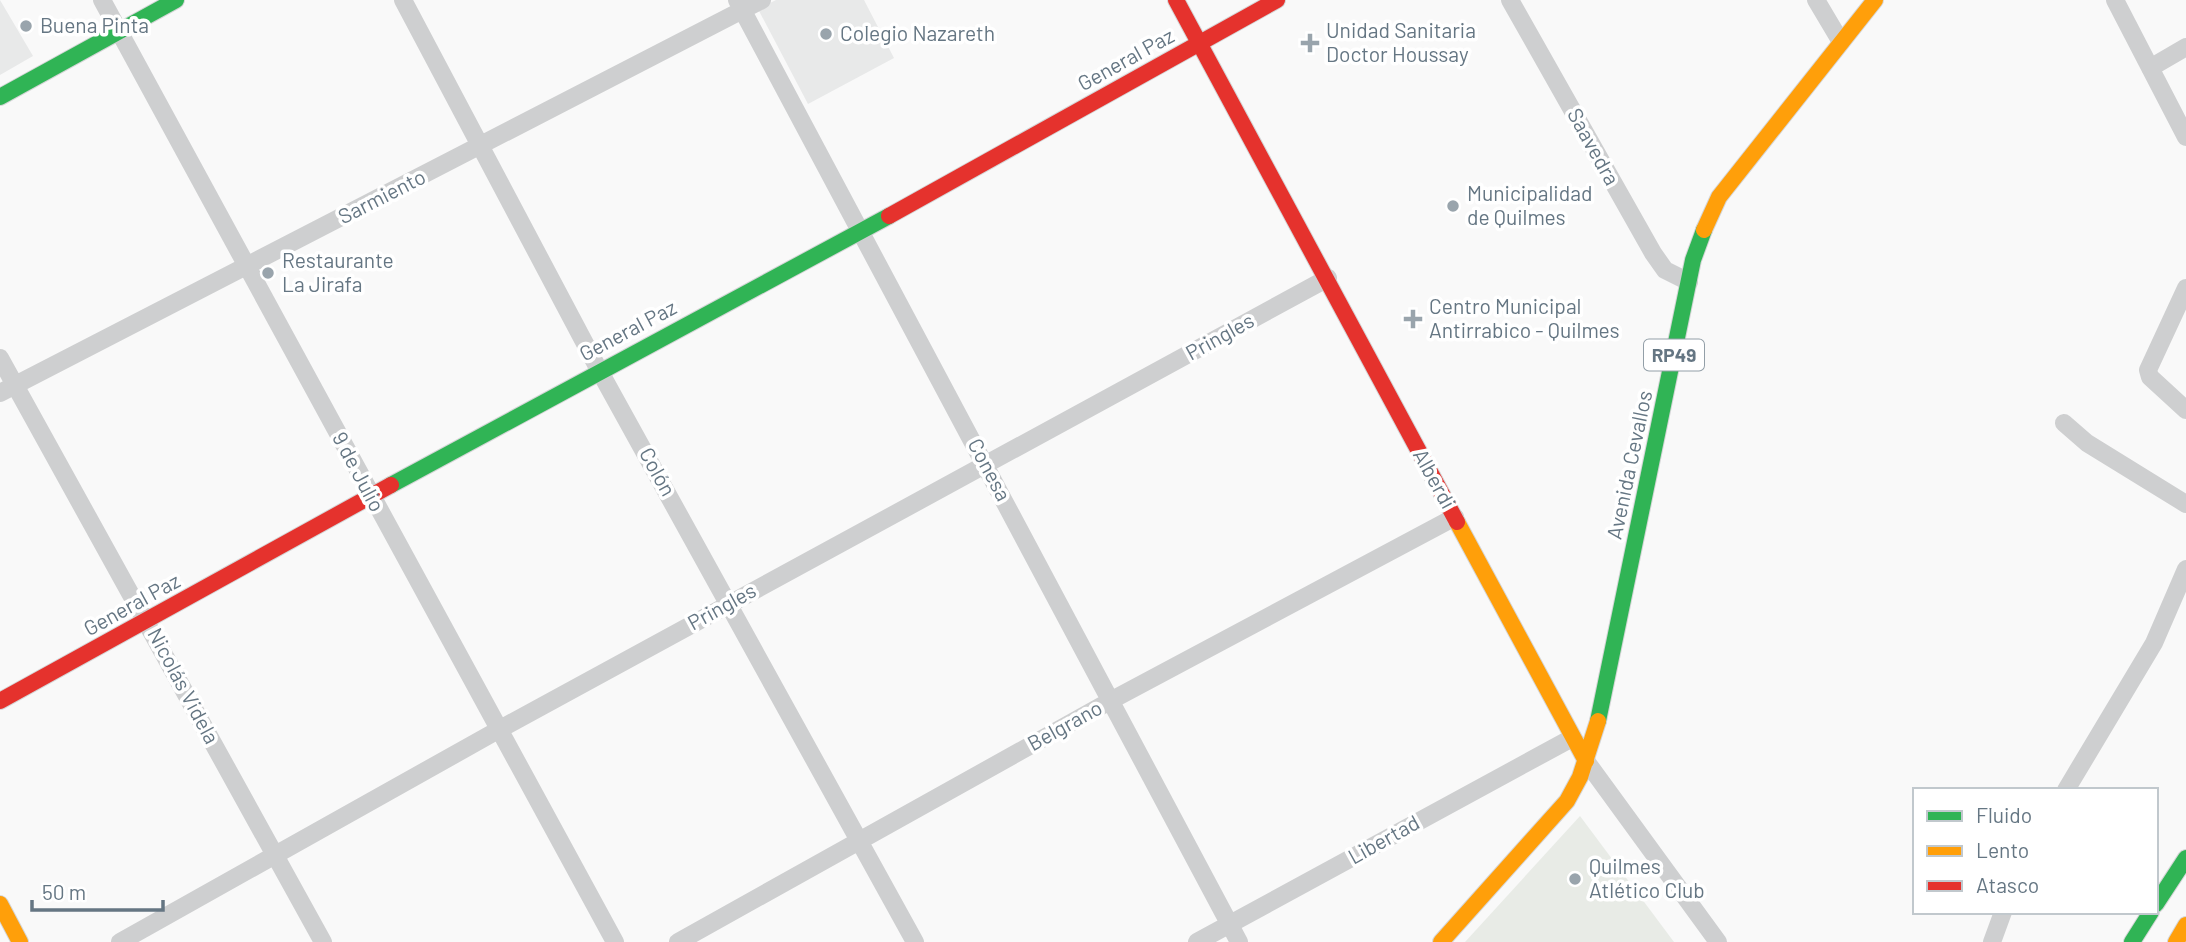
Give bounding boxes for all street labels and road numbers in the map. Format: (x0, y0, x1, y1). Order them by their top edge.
street label: General Paz (1073, 22, 1178, 95)
street label: Saavedra (1563, 103, 1626, 189)
street label: Sarmiento (333, 163, 429, 228)
street label: General Paz (575, 294, 680, 366)
street label: Pringles (1181, 307, 1258, 365)
road number: RP49 (1644, 340, 1704, 370)
street label: Avenida Cevallos (1601, 388, 1656, 541)
street label: 9 de Julio (328, 427, 391, 516)
street label: Conesa (964, 434, 1017, 505)
street label: Colón (635, 443, 682, 500)
street label: Alberdi (1409, 444, 1462, 513)
street label: General Paz (79, 567, 184, 640)
street label: Pringles (683, 577, 760, 635)
street label: Nicolás Videla (143, 623, 225, 748)
street label: Belgrano (1023, 694, 1106, 755)
street label: Libertad (1343, 809, 1423, 868)

